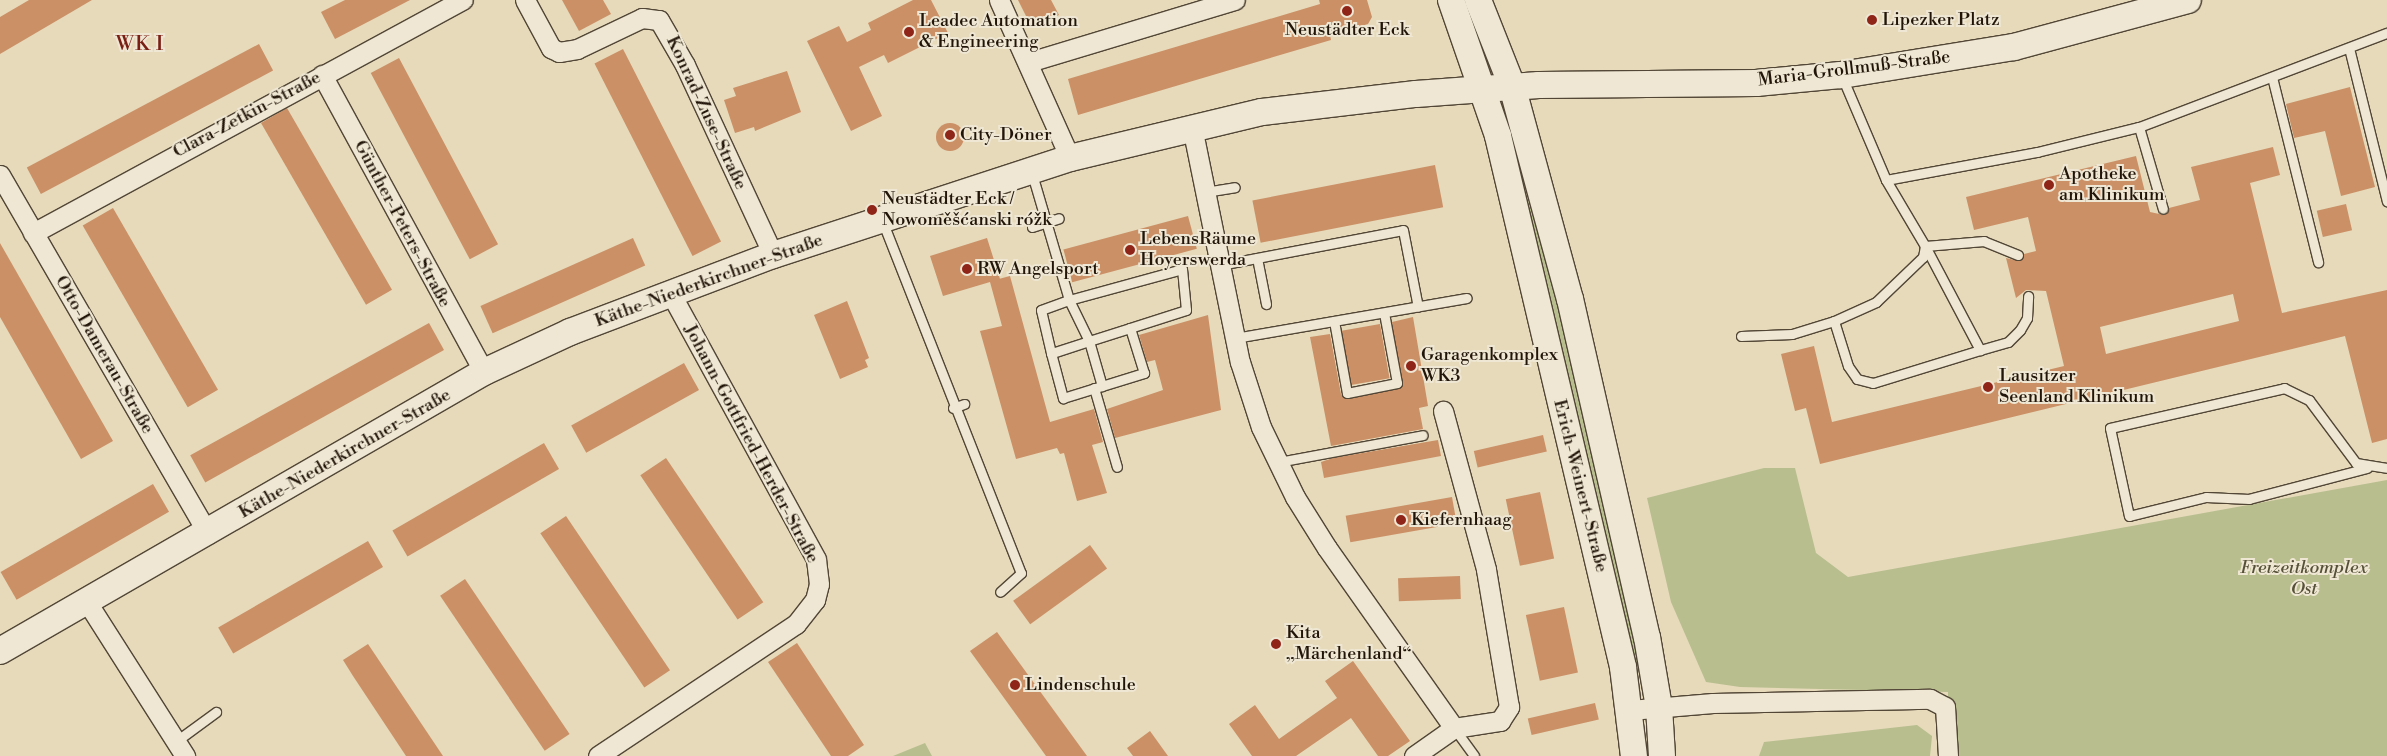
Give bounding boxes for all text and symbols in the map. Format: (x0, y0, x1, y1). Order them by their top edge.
marker: Neustädter Eck (1341, 5, 1353, 17)
place label: Lipezker Platz (1882, 9, 2000, 31)
place label: Leadec Automation & Engineering (919, 11, 1078, 54)
marker: Lipezker Platz (1866, 14, 1878, 26)
place label: Neustädter Eck (1285, 19, 1409, 41)
marker: Leadec Automation & Engineering (903, 26, 915, 38)
district label: WK I (115, 32, 165, 56)
street label: Konrad-Zuse-Straße (661, 33, 751, 193)
street label: Maria-Grollmuß-Straße (1757, 46, 1951, 92)
street label: Clara-Zetkin-Straße (169, 67, 325, 163)
place label: City-Döner (960, 124, 1052, 146)
marker: City-Döner (944, 129, 956, 141)
street label: Günther-Peters-Straße (349, 137, 455, 311)
place label: Apotheke am Klinikum (2059, 164, 2165, 206)
marker: Apotheke am Klinikum (2043, 179, 2055, 191)
place label: Neustädter Eck / Nowoměšćanski róžk (882, 189, 1052, 232)
marker: Neustädter Eck / Nowoměšćanski róžk (866, 204, 878, 216)
place label: LebensRäume Hoyerswerda (1140, 229, 1256, 272)
street label: Käthe-Niederkirchner-Straße (592, 230, 826, 332)
marker: LebensRäume Hoyerswerda (1124, 244, 1136, 256)
place label: RW Angelsport (977, 258, 1099, 280)
marker: RW Angelsport (961, 263, 973, 275)
street label: Otto-Damerau-Straße (50, 272, 158, 438)
street label: Johann-Gottfried-Herder-Straße (679, 321, 823, 567)
place label: Garagenkomplex WK3 (1421, 345, 1558, 388)
marker: Garagenkomplex WK3 (1405, 360, 1417, 372)
place label: Lausitzer Seenland Klinikum (1999, 366, 2154, 408)
marker: Lausitzer Seenland Klinikum (1981, 380, 1995, 394)
street label: Käthe-Niederkirchner-Straße (235, 384, 455, 524)
street label: Erich-Weinert-Straße (1548, 397, 1612, 575)
place label: Kiefernhaag (1411, 509, 1511, 531)
marker: Kiefernhaag (1395, 514, 1407, 526)
park label: Freizeitkomplex Ost (2240, 558, 2368, 600)
place label: Kita „Märchenland“ (1286, 623, 1411, 666)
marker: Kita „Märchenland“ (1270, 638, 1282, 650)
place label: Lindenschule (1025, 674, 1136, 696)
marker: Lindenschule (1009, 679, 1021, 691)

